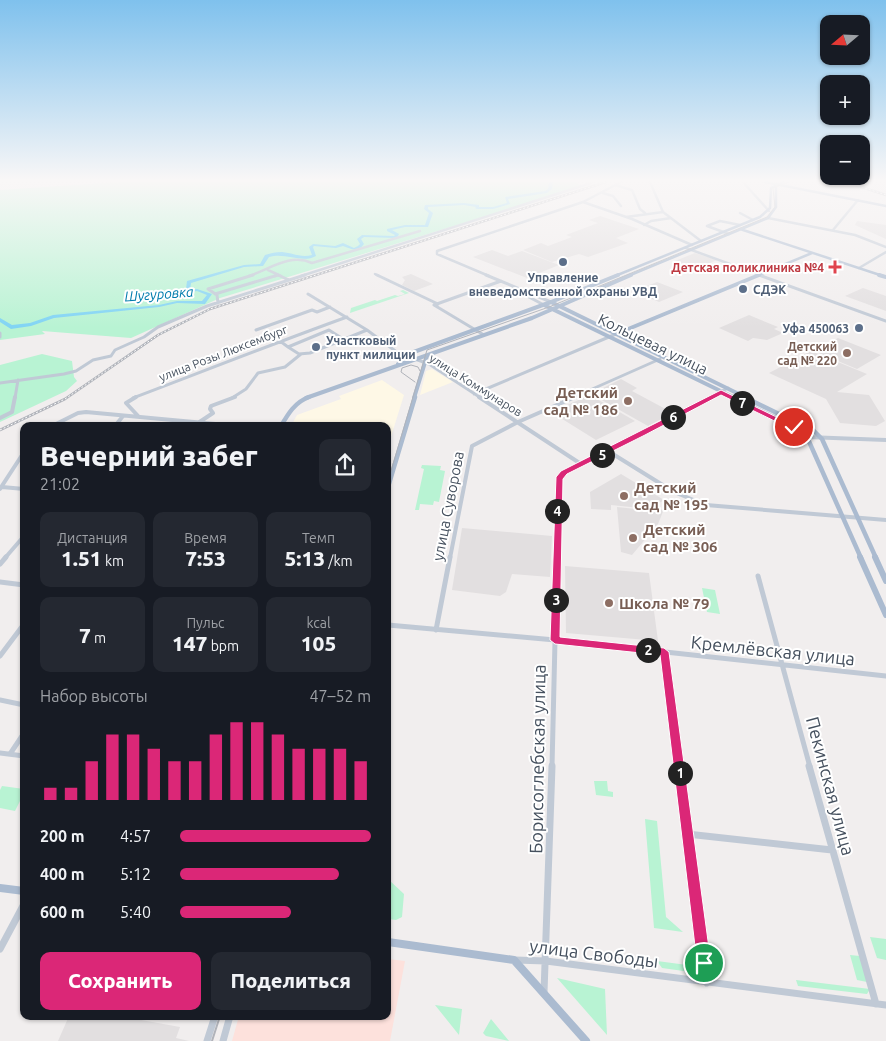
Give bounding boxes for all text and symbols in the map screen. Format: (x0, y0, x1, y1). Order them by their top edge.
north arrow (820, 15, 870, 65)
map controls (820, 15, 870, 185)
button: + (820, 75, 870, 125)
button: − (820, 135, 870, 185)
marker: Управление вневедомственной охраны УВД (557, 256, 569, 268)
marker: Детская поликлиника №4 (828, 260, 842, 274)
place label: Детская поликлиника №4 (671, 261, 824, 274)
place label: Управление вневедомственной охраны УВД (469, 271, 658, 298)
marker: СДЭК (737, 283, 749, 295)
place label: СДЭК (753, 283, 786, 296)
water label: Шугуровка (124, 284, 194, 304)
street label: Кольцевая улица (595, 310, 711, 378)
street label: улица Розы Люксембург (157, 322, 289, 384)
place label: Уфа 450063 (783, 322, 849, 335)
marker: Уфа 450063 (853, 322, 865, 334)
place label: Участковый пункт милиции (326, 334, 416, 361)
place label: Детский сад № 220 (777, 340, 837, 367)
marker: Участковый пункт милиции (310, 341, 322, 353)
marker: Детский сад № 220 (841, 347, 853, 359)
street label: улица Коммунаров (427, 351, 525, 419)
place label: Детский сад № 186 (543, 384, 618, 418)
pin: 7 (730, 390, 754, 416)
marker: Детский сад № 186 (622, 395, 634, 407)
text: 7 (739, 395, 746, 411)
pin: 6 (660, 404, 686, 430)
pin (773, 406, 815, 448)
text: 6 (670, 409, 677, 425)
icon: check (780, 413, 808, 441)
button: share (319, 439, 371, 491)
text: Вечерний забег (40, 440, 258, 471)
pin: 5 (590, 442, 614, 468)
text: 5 (599, 447, 606, 463)
street label: улица Суворова (429, 450, 467, 562)
text: 21:02 (40, 475, 80, 493)
place label: Детский сад № 195 (634, 479, 709, 513)
marker: Детский сад № 195 (618, 490, 630, 502)
pin: 4 (544, 498, 570, 524)
text: 4 (554, 503, 561, 519)
place label: Детский сад № 306 (643, 521, 718, 555)
text: Дистанция (57, 530, 128, 546)
text: Время (184, 530, 227, 546)
text: Темп (302, 530, 335, 546)
marker: Детский сад № 306 (627, 532, 639, 544)
text: 1.51 (61, 546, 102, 570)
text: 7:53 (185, 546, 226, 570)
text: 5:13 (284, 546, 325, 570)
text: km (102, 553, 124, 569)
text: /km (325, 553, 353, 569)
pin: 3 (544, 588, 568, 612)
text: 3 (553, 592, 560, 608)
place label: Школа № 79 (619, 595, 709, 612)
marker: Школа № 79 (603, 597, 615, 609)
text: Пульс (186, 615, 225, 631)
text: kcal (306, 615, 331, 631)
text: 7 (79, 623, 91, 647)
text: m (91, 630, 106, 646)
text: 147 (172, 631, 207, 655)
text: 105 (301, 631, 336, 655)
street label: Кремлёвская улица (690, 631, 856, 669)
text: bpm (207, 638, 239, 654)
pin: 2 (636, 638, 660, 662)
text: 2 (645, 642, 652, 658)
street label: Борисоглебская улица (525, 664, 549, 854)
text: Набор высоты (40, 687, 148, 705)
text: 47–52 m (309, 687, 371, 705)
street label: Пекинская улица (803, 714, 859, 858)
pin: 1 (668, 760, 692, 786)
text: 1 (677, 765, 684, 781)
text: 200 m (40, 827, 85, 845)
text: 4:57 (120, 827, 151, 845)
text: 400 m (40, 865, 85, 883)
text: 5:12 (120, 865, 151, 883)
text: 600 m (40, 903, 85, 921)
text: 5:40 (120, 903, 151, 921)
street label: улица Свободы (528, 935, 660, 971)
pin (683, 942, 725, 984)
icon: arrive (690, 949, 718, 977)
button: Сохранить (40, 952, 201, 1010)
button: Поделиться (211, 952, 371, 1010)

